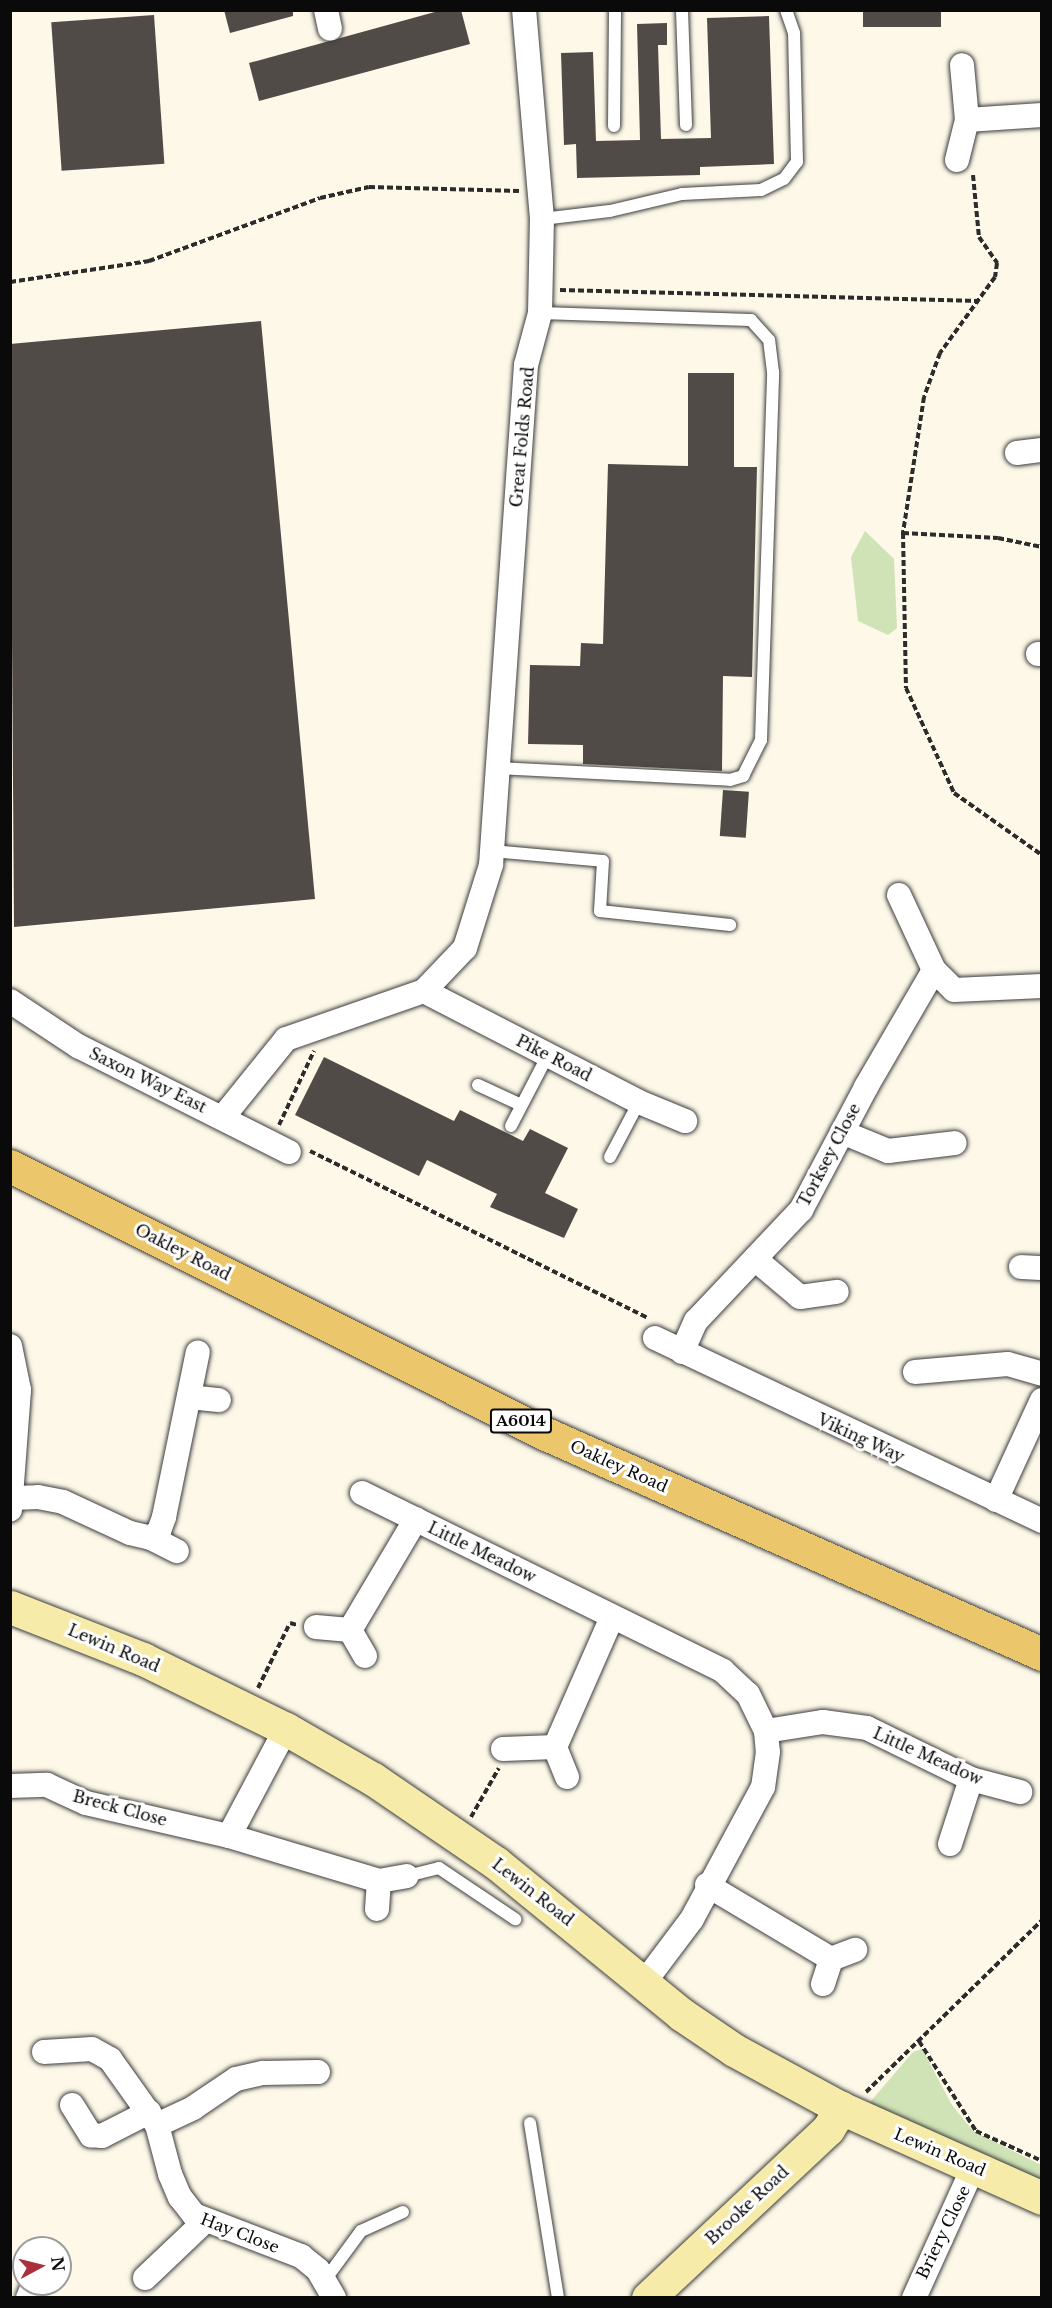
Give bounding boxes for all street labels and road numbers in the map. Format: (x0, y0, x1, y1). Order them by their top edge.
street label: Great Folds Road (506, 366, 538, 508)
street label: Pike Road (513, 1031, 595, 1085)
street label: Saxon Way East (86, 1043, 210, 1117)
street label: Torksey Close (794, 1100, 864, 1210)
street label: Oakley Road (132, 1220, 234, 1284)
road number: A6014 (490, 1409, 552, 1433)
street label: Viking Way (814, 1409, 908, 1467)
street label: Oakley Road (567, 1436, 671, 1496)
street label: Little Meadow (425, 1518, 539, 1586)
street label: Lewin Road (65, 1620, 163, 1676)
street label: Little Meadow (870, 1723, 986, 1789)
street label: Breck Close (71, 1786, 169, 1830)
street label: Lewin Road (489, 1854, 577, 1930)
street label: Lewin Road (891, 2124, 989, 2180)
street label: Brooke Road (702, 2162, 792, 2248)
street label: Briery Close (912, 2182, 974, 2282)
street label: Hay Close (198, 2209, 282, 2257)

